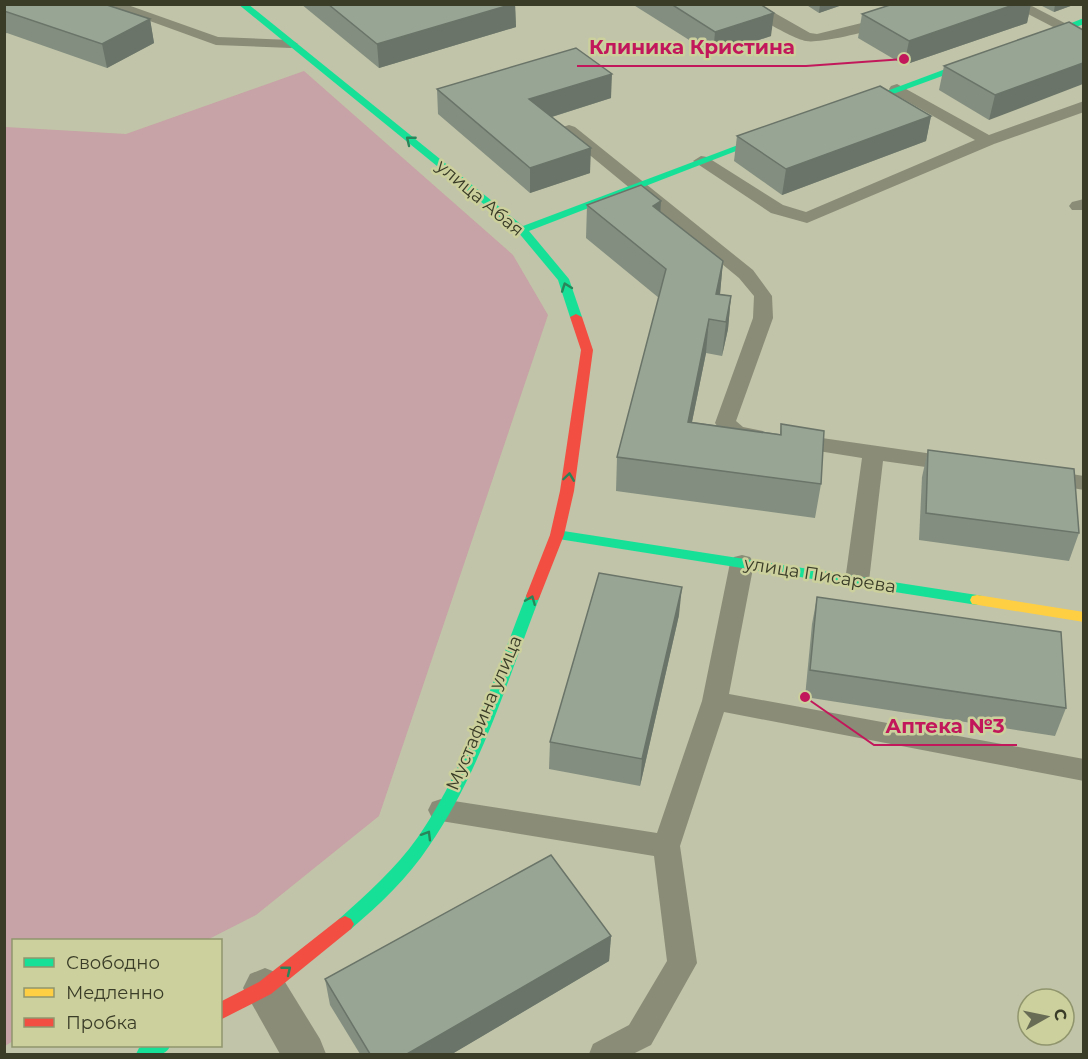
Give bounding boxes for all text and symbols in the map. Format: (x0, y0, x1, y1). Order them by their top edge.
callout: Клиника Кристина (577, 28, 806, 66)
text: Клиника Кристина (589, 35, 795, 59)
one-way arrow (406, 137, 417, 148)
street label: улица Абая (431, 154, 528, 241)
one-way arrow (560, 283, 573, 293)
one-way arrow (562, 473, 574, 482)
street label: улица Писарева (741, 552, 898, 598)
one-way arrow (524, 595, 536, 606)
street label: Мустафина улица (441, 632, 527, 794)
callout: Аптека №3 (874, 707, 1017, 745)
text: Аптека №3 (885, 714, 1005, 738)
one-way arrow (419, 831, 431, 841)
legend (12, 939, 222, 1047)
text: Свободно (66, 952, 160, 974)
one-way arrow (280, 966, 291, 977)
text: Медленно (66, 982, 164, 1004)
north arrow (1016, 987, 1076, 1047)
text: С (1050, 1008, 1071, 1022)
text: Пробка (66, 1012, 137, 1034)

